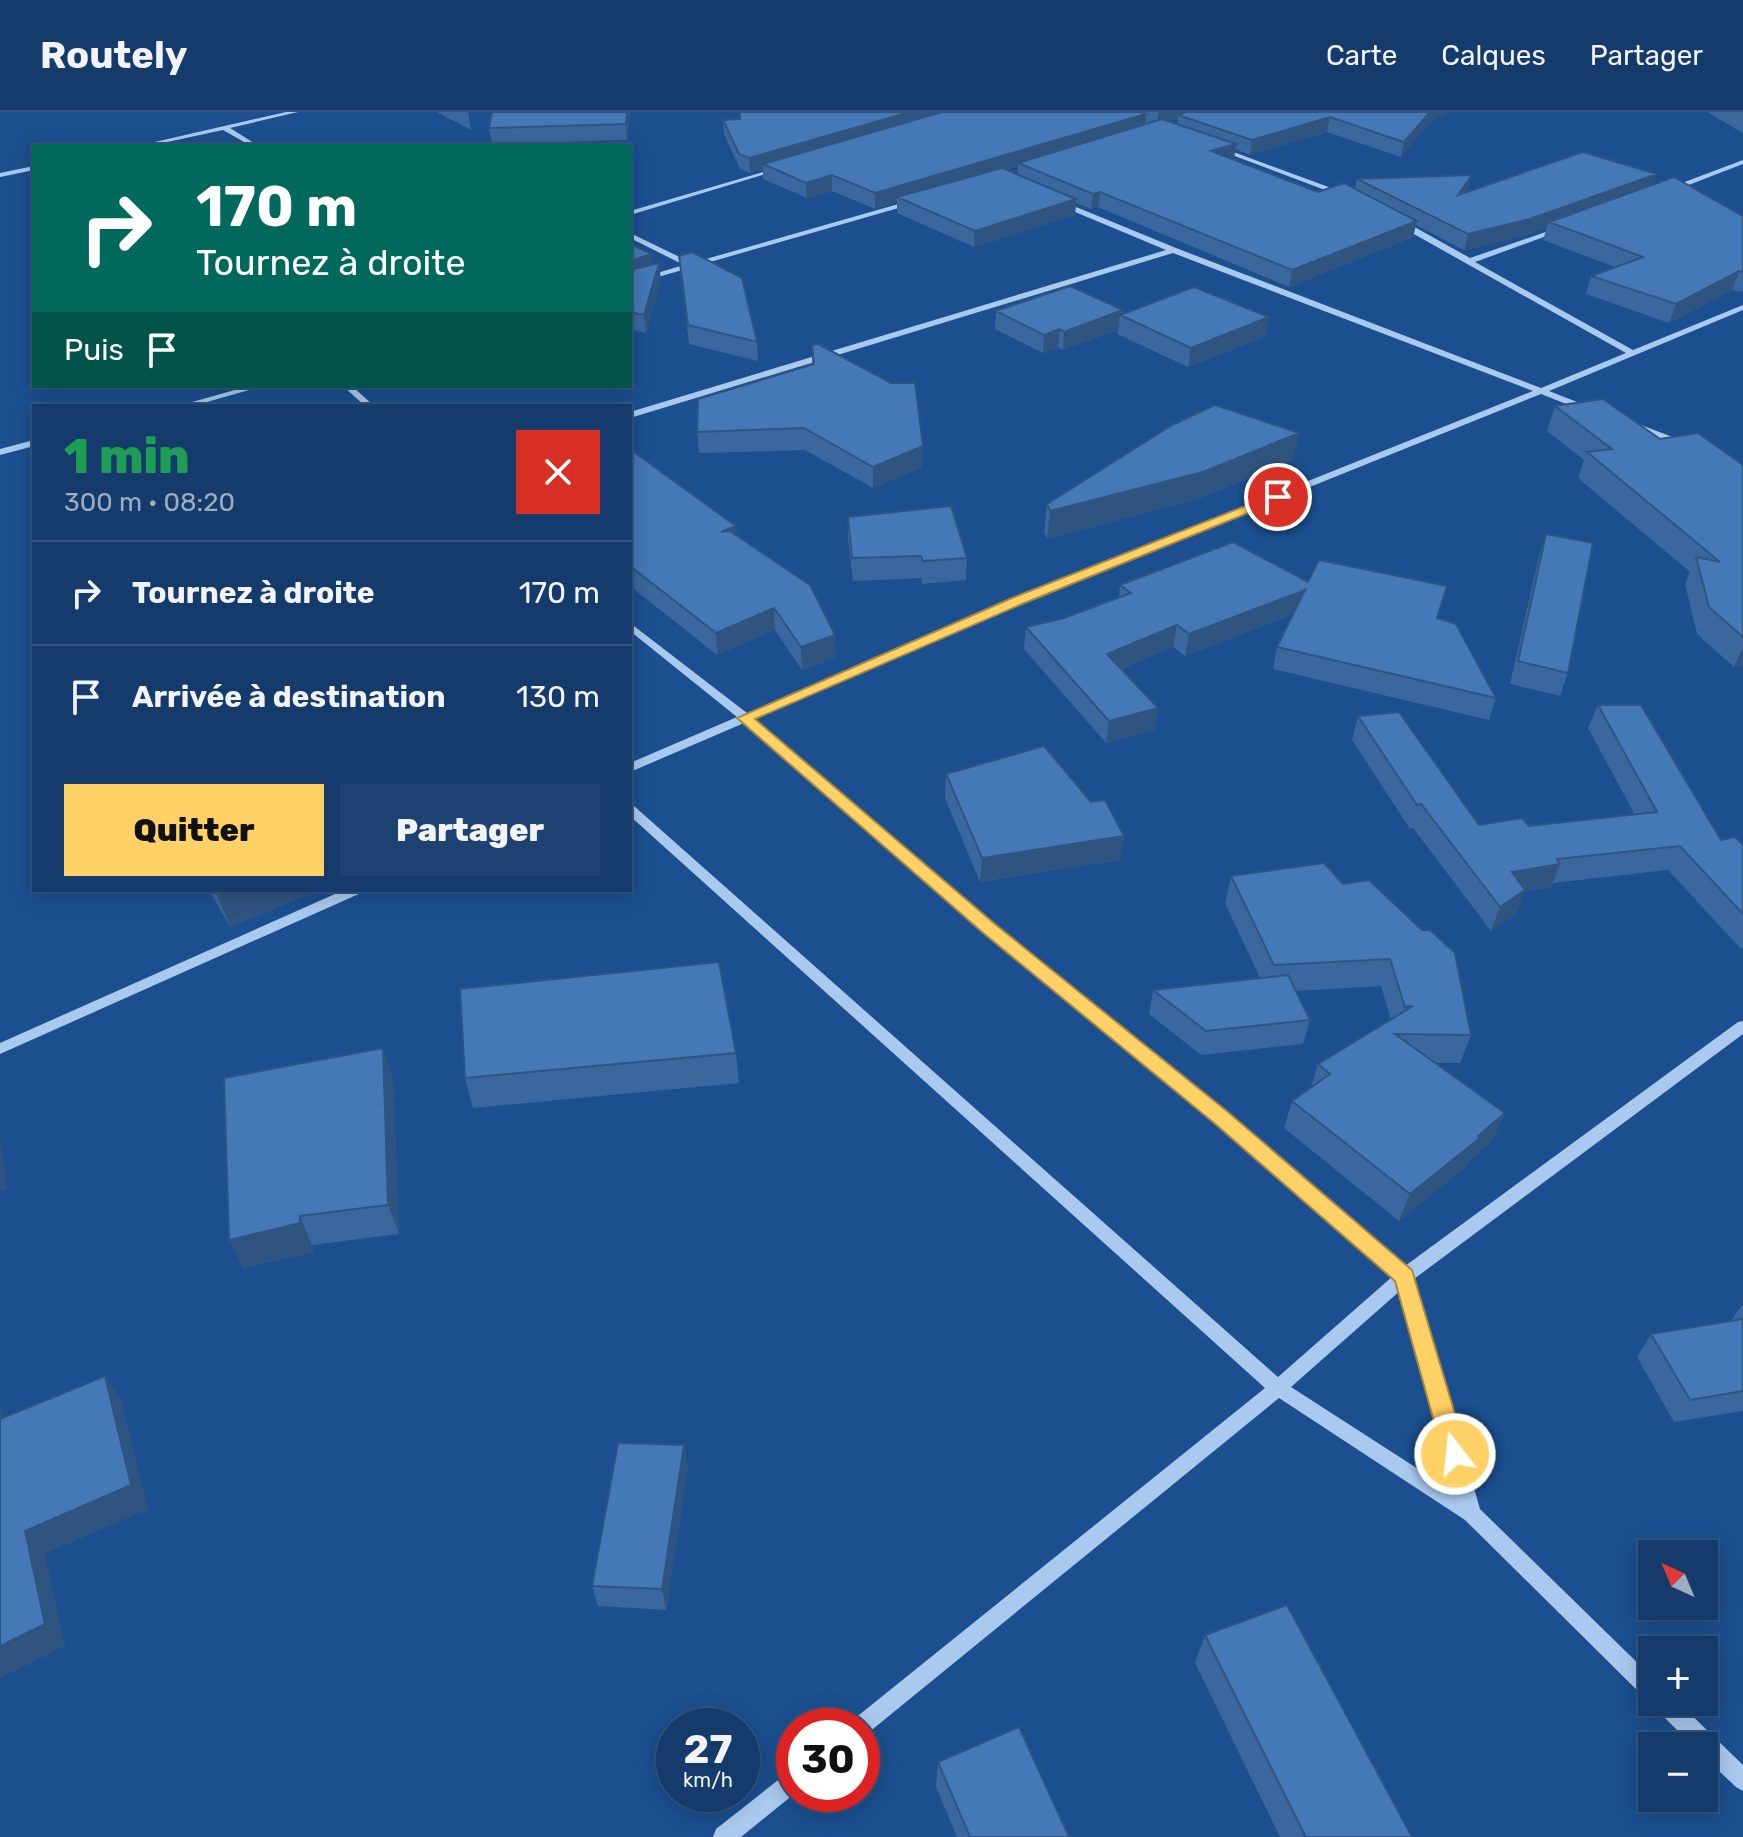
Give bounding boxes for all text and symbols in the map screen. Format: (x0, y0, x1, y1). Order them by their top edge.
text: Routely (40, 32, 187, 78)
text: Carte (1326, 39, 1397, 72)
text: Calques (1441, 39, 1546, 72)
text: Partager (1590, 39, 1703, 72)
text: 170 m (196, 174, 357, 240)
icon: right (64, 176, 168, 280)
text: Tournez à droite (196, 241, 466, 284)
icon: arrive (140, 328, 184, 372)
text: Puis (64, 332, 124, 368)
text: 1 min (64, 428, 190, 485)
button: close (516, 430, 600, 514)
pin (1244, 463, 1312, 531)
icon: arrive (1256, 475, 1300, 519)
text: 300 m · 08:20 (64, 487, 235, 518)
icon: right (64, 571, 108, 615)
text: Tournez à droite (132, 575, 375, 611)
text: 170 m (519, 575, 600, 611)
icon: arrive (64, 675, 108, 719)
text: Arrivée à destination (132, 679, 446, 715)
text: 130 m (516, 679, 600, 715)
button: Quitter (64, 784, 324, 876)
button: Partager (340, 784, 600, 876)
position arrow (1413, 1412, 1497, 1496)
north arrow (1638, 1540, 1718, 1620)
map controls (1638, 1540, 1718, 1812)
button: + (1638, 1636, 1718, 1716)
speed limit sign: 30 (776, 1708, 880, 1812)
text: 27 (684, 1726, 732, 1773)
button: − (1638, 1732, 1718, 1812)
text: km/h (683, 1768, 733, 1792)

